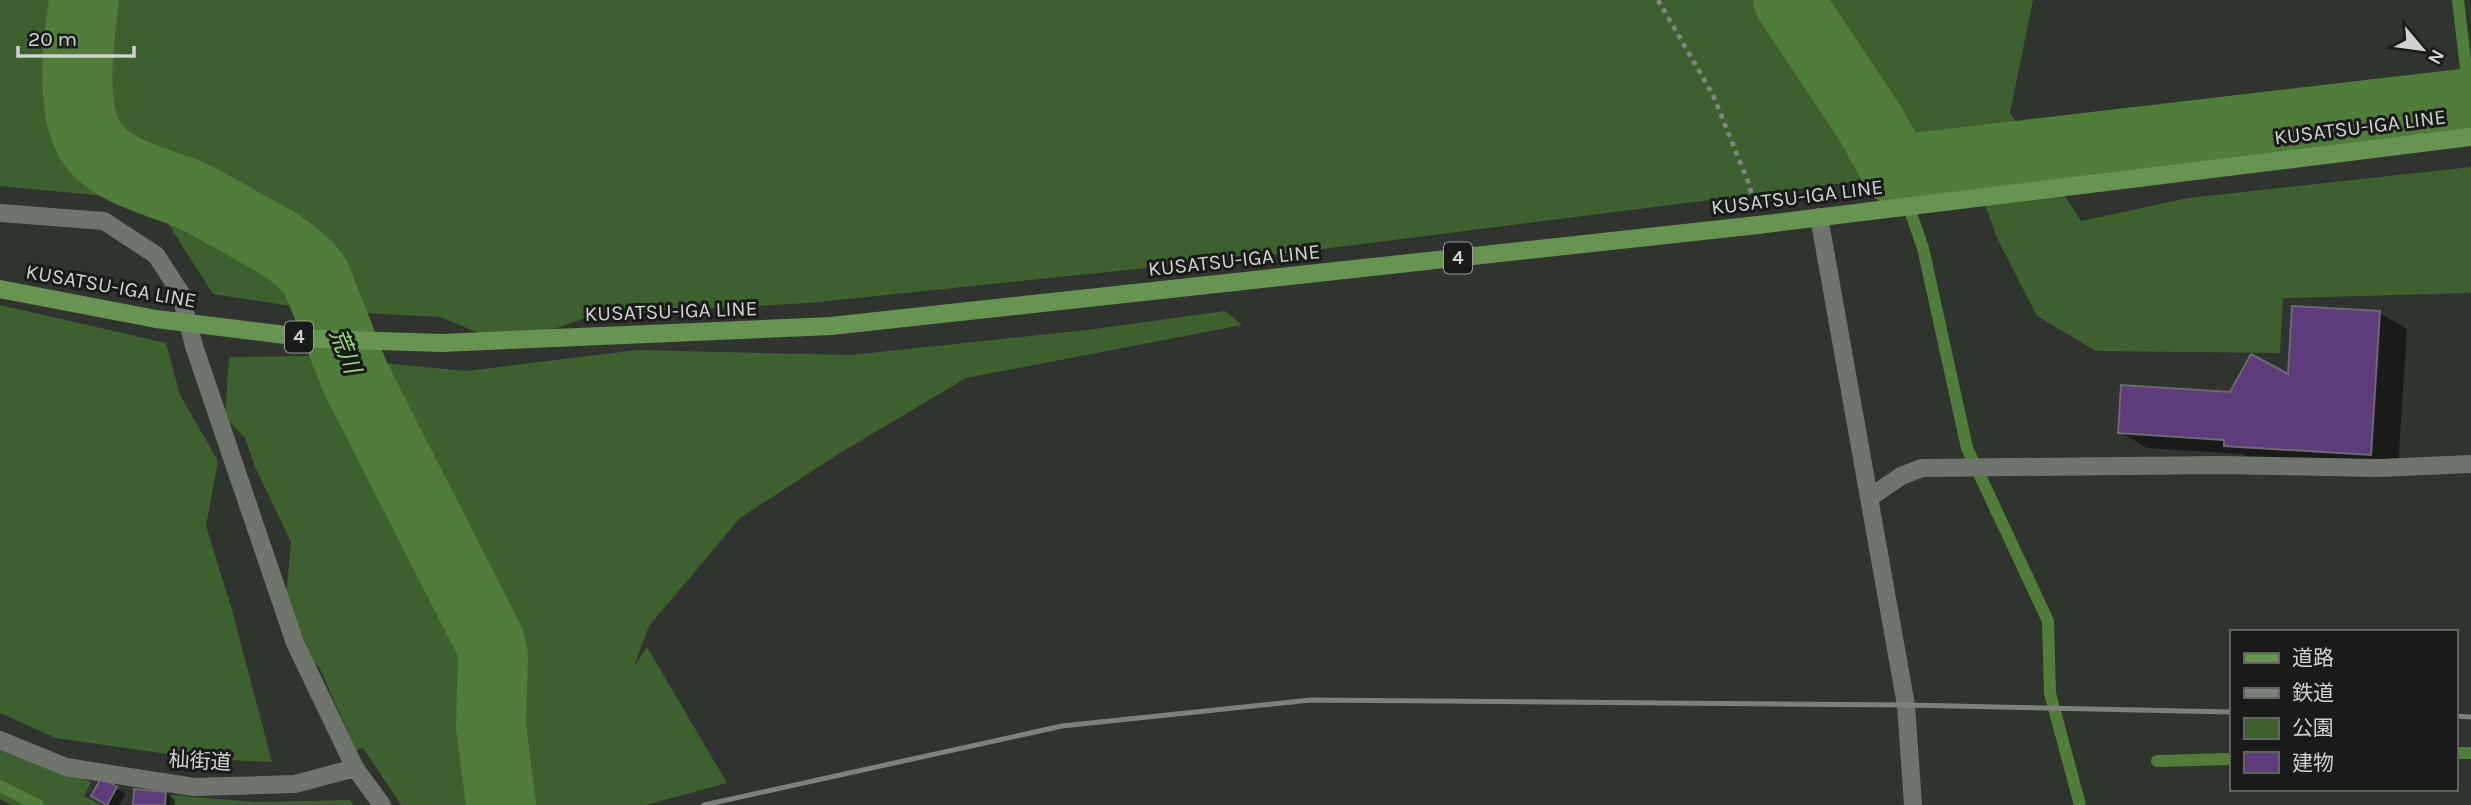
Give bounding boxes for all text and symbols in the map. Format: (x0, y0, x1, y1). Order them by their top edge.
scale bar (18, 14, 133, 58)
north arrow (2387, 14, 2457, 84)
text: 20 m (28, 27, 77, 51)
text: N (2423, 45, 2449, 68)
street label: KUSATSU-IGA LINE (2273, 105, 2447, 149)
street label: KUSATSU-IGA LINE (1710, 175, 1884, 219)
street label: KUSATSU-IGA LINE (1147, 239, 1321, 281)
road number: 4 (1444, 242, 1472, 274)
street label: KUSATSU-IGA LINE (24, 259, 198, 313)
street label: KUSATSU-IGA LINE (584, 296, 758, 326)
road number: 4 (285, 322, 313, 352)
water label: 荒川 (324, 325, 367, 380)
legend (2230, 630, 2457, 791)
text: 道路 (2292, 646, 2334, 670)
text: 鉄道 (2292, 681, 2334, 705)
text: 公園 (2292, 716, 2334, 740)
street label: 杣街道 (168, 747, 232, 775)
text: 建物 (2292, 751, 2334, 775)

